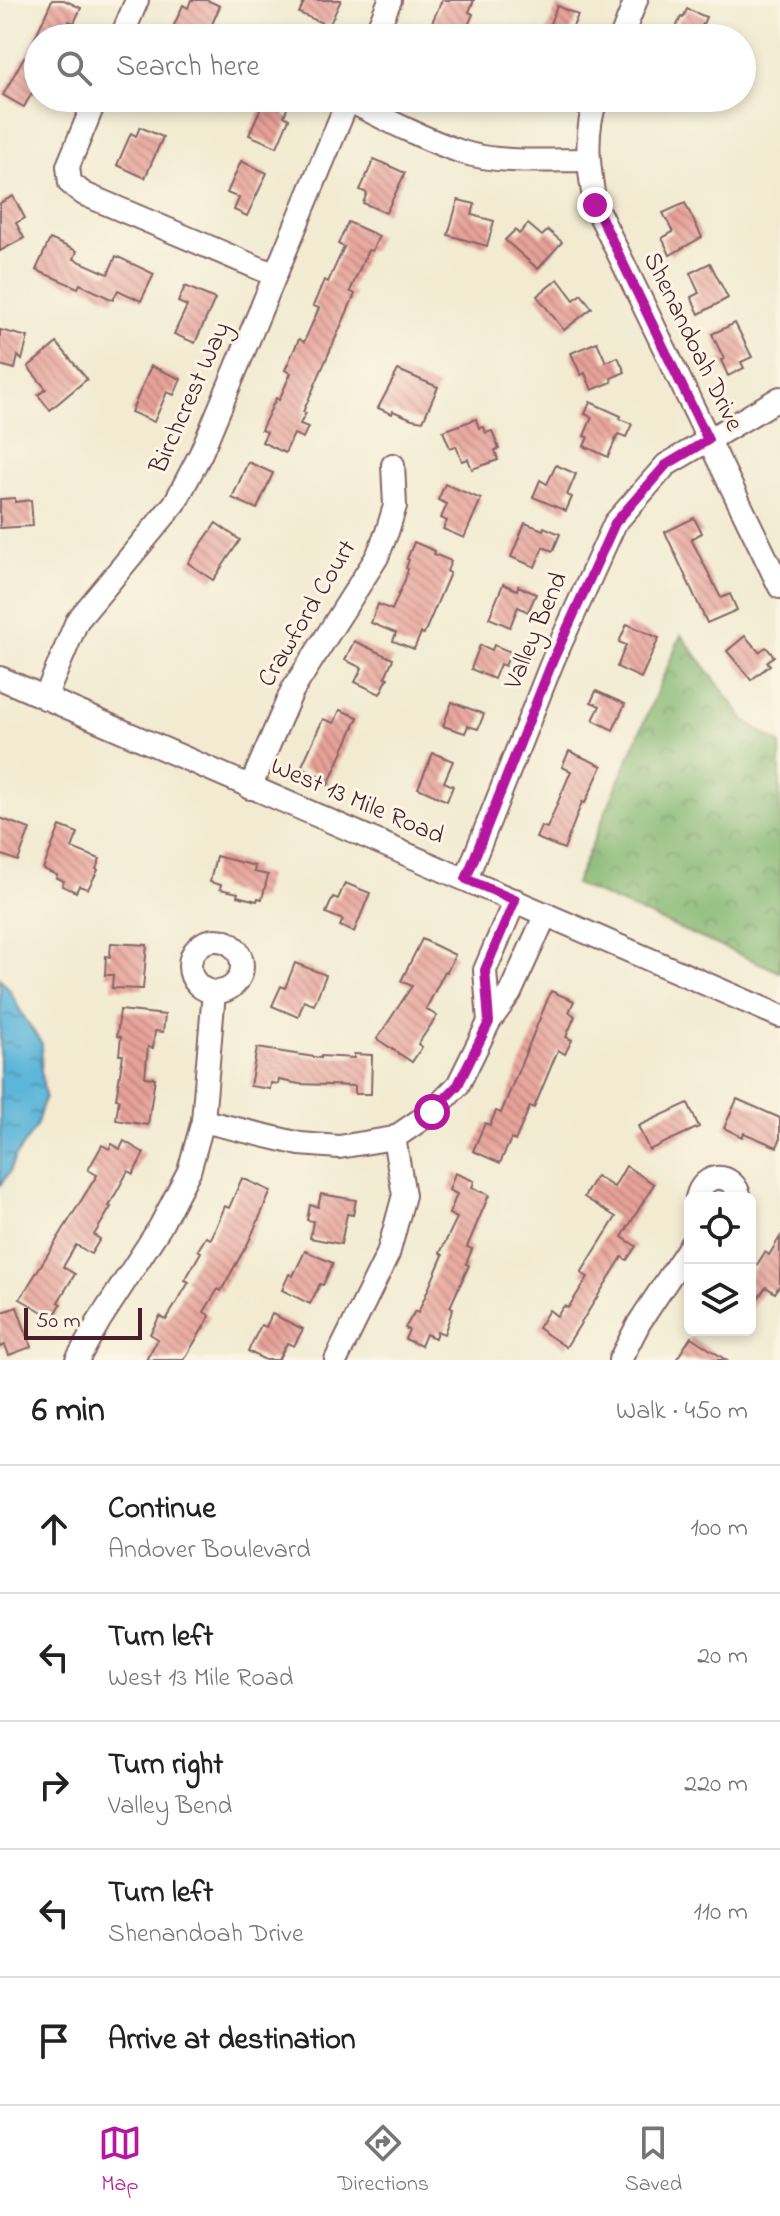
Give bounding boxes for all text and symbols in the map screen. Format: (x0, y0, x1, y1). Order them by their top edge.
search box (24, 24, 756, 112)
icon: search (52, 46, 96, 90)
text: Search here (116, 46, 260, 90)
route end (577, 187, 613, 223)
street label: Shenandoah Drive (632, 246, 752, 439)
street label: Birchcrest Way (140, 316, 241, 481)
street label: Crawford Court (249, 533, 367, 695)
street label: Valley Bend (495, 566, 579, 697)
street label: West 13 Mile Road (264, 748, 450, 856)
route start (414, 1094, 450, 1130)
map controls (684, 1192, 756, 1336)
button: locate (684, 1192, 756, 1264)
button: layers (684, 1264, 756, 1336)
scale bar (24, 1304, 142, 1340)
text: 50 m (36, 1306, 81, 1338)
text: 6 min (32, 1387, 105, 1437)
text: Walk · 450 m (616, 1393, 748, 1431)
text: Continue (108, 1488, 216, 1532)
icon: ahead (32, 1507, 76, 1551)
text: 100 m (691, 1510, 748, 1548)
text: Andover Boulevard (108, 1532, 311, 1570)
text: Turn left (108, 1616, 213, 1660)
icon: left (32, 1635, 76, 1679)
text: 20 m (697, 1638, 748, 1676)
text: West 13 Mile Road (108, 1660, 293, 1698)
text: Turn right (108, 1744, 223, 1788)
icon: right (32, 1763, 76, 1807)
text: 220 m (684, 1766, 748, 1804)
text: Valley Bend (108, 1788, 232, 1826)
text: Turn left (108, 1872, 213, 1916)
icon: left (32, 1891, 76, 1935)
text: 110 m (694, 1894, 748, 1932)
text: Shenandoah Drive (108, 1916, 304, 1954)
icon: arrive (32, 2019, 76, 2063)
text: Arrive at destination (108, 2019, 356, 2063)
tab: Map (98, 2121, 142, 2201)
tab: Directions (338, 2121, 429, 2201)
tab: Saved (625, 2121, 682, 2201)

